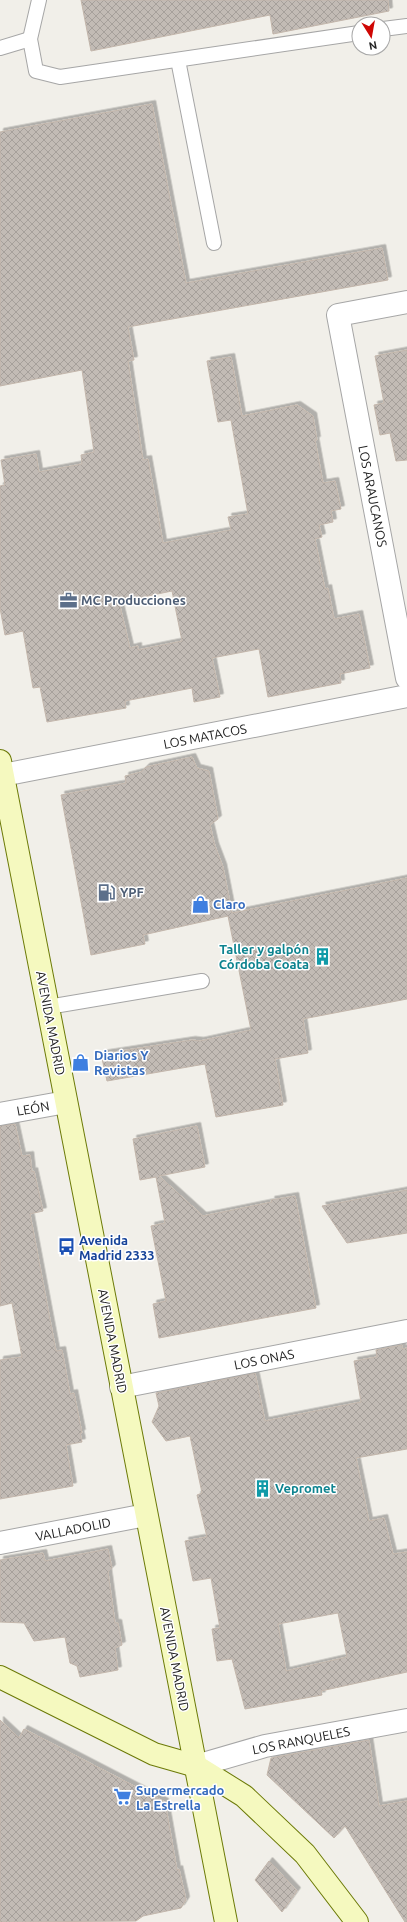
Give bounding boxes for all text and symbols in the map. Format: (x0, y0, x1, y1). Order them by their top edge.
north arrow (351, 16, 391, 56)
text: N (368, 39, 378, 52)
street label: LOS ARAUCANOS (356, 444, 390, 548)
office icon: MC Producciones (58, 590, 78, 610)
place label: MC Producciones (81, 593, 186, 607)
street label: LOS MATACOS (162, 721, 248, 751)
fuel station icon: YPF (97, 882, 117, 902)
place label: YPF (120, 885, 144, 899)
shop icon: Claro (190, 894, 210, 914)
place label: Claro (213, 897, 246, 911)
place label: Taller y galpón Córdoba Coata (219, 942, 309, 971)
building icon: Taller y galpón Córdoba Coata (312, 946, 332, 966)
street label: AVENIDA MADRID (34, 970, 68, 1076)
place label: Diarios Y Revistas (94, 1048, 149, 1077)
shop icon: Diarios Y Revistas (71, 1052, 91, 1072)
street label: LEÓN (16, 1098, 50, 1118)
place label: Avenida Madrid 2333 (79, 1233, 155, 1262)
bus stop icon: Avenida Madrid 2333 (56, 1237, 76, 1257)
street label: AVENIDA MADRID (96, 1288, 130, 1394)
street label: LOS ONAS (233, 1346, 295, 1372)
building icon: Vepromet (252, 1478, 272, 1498)
place label: Vepromet (275, 1481, 336, 1495)
street label: VALLADOLID (34, 1515, 112, 1543)
street label: AVENIDA MADRID (158, 1606, 192, 1712)
street label: LOS RANQUELES (251, 1724, 351, 1757)
place label: Supermercado La Estrella (136, 1783, 225, 1812)
supermarket icon: Supermercado La Estrella (113, 1787, 133, 1807)

